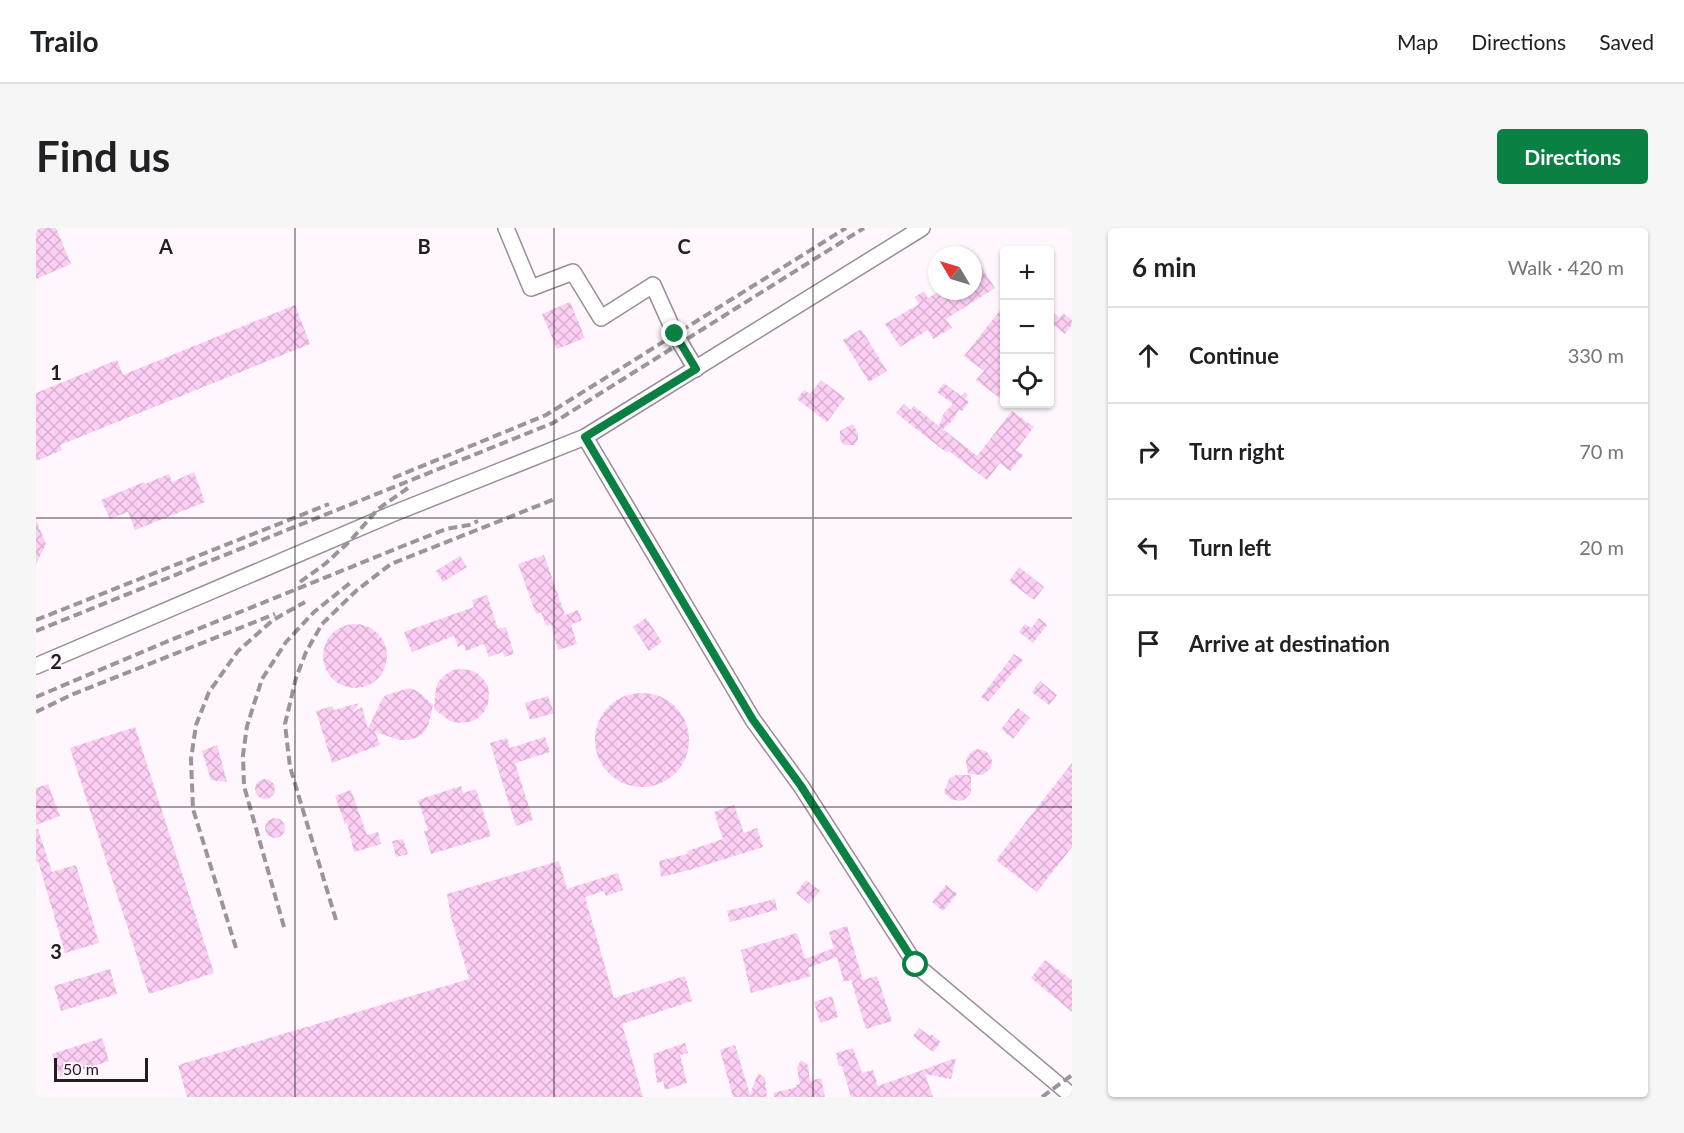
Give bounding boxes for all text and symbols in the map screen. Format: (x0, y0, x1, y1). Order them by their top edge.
text: Trailo (30, 24, 99, 58)
text: Map (1397, 29, 1438, 54)
text: Directions (1471, 29, 1566, 54)
text: Saved (1599, 29, 1654, 54)
button: Directions (1497, 129, 1648, 184)
text: Find us (36, 131, 170, 181)
text: A (158, 234, 173, 258)
text: B (417, 234, 431, 258)
text: C (677, 234, 691, 258)
north arrow (928, 246, 982, 300)
map controls (1000, 246, 1054, 408)
button: + (1000, 246, 1054, 300)
text: 6 min (1132, 251, 1196, 283)
text: Walk · 420 m (1508, 255, 1624, 279)
button: − (1000, 300, 1054, 354)
route end (661, 320, 687, 346)
icon: ahead (1132, 339, 1165, 372)
text: Continue (1189, 342, 1279, 369)
text: 330 m (1568, 343, 1624, 367)
button: locate (1000, 354, 1054, 408)
text: 1 (50, 360, 62, 384)
icon: right (1132, 435, 1165, 468)
text: Turn right (1189, 438, 1284, 465)
text: 70 m (1579, 439, 1624, 463)
icon: left (1132, 531, 1165, 564)
text: Turn left (1189, 534, 1271, 561)
text: 20 m (1579, 535, 1624, 559)
icon: arrive (1132, 627, 1165, 660)
text: Arrive at destination (1189, 630, 1390, 657)
text: 2 (50, 649, 62, 673)
text: 3 (50, 939, 62, 963)
route start (902, 951, 928, 977)
scale bar (54, 1055, 148, 1082)
text: 50 m (63, 1059, 99, 1078)

